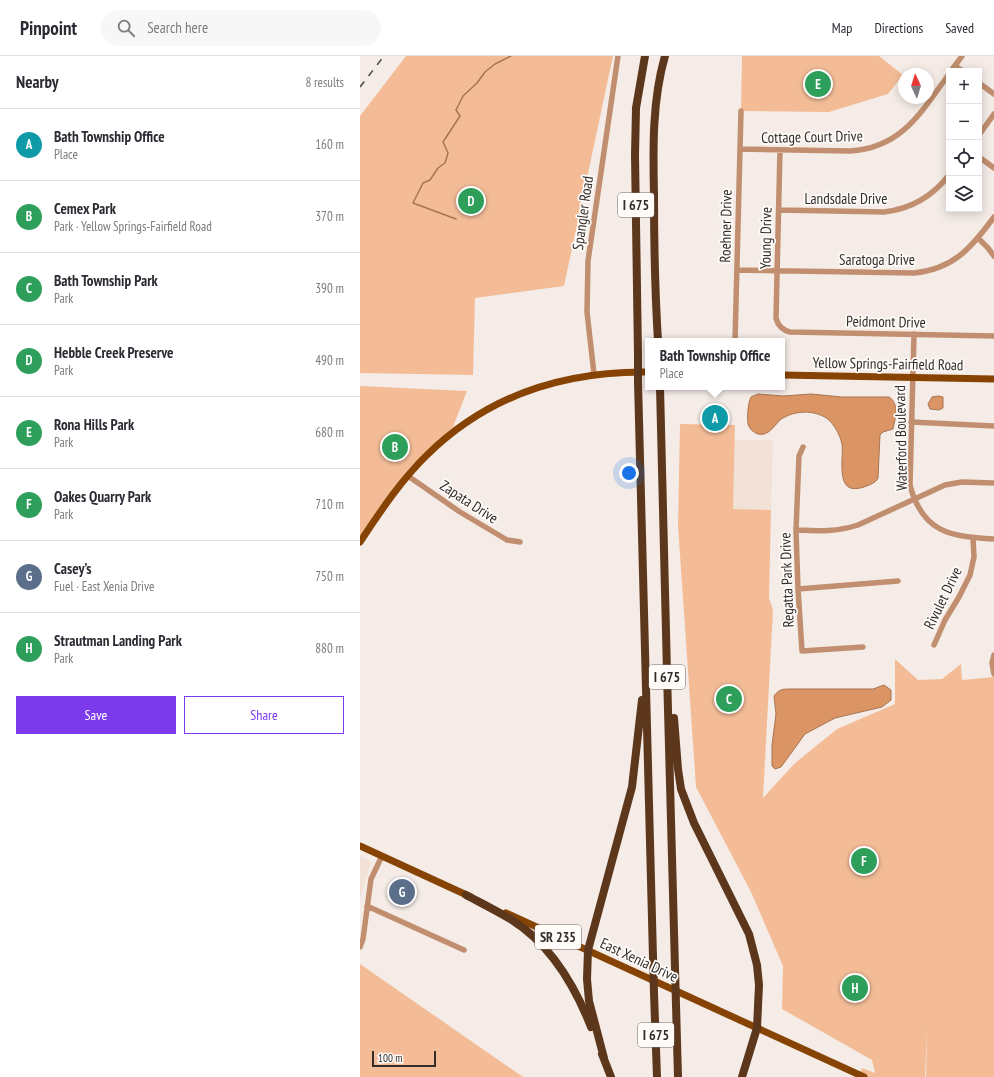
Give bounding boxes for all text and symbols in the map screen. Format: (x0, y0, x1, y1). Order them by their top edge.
search box (101, 10, 381, 46)
text: Pinpoint (20, 16, 77, 40)
icon: search (115, 17, 137, 39)
text: Search here (147, 18, 208, 37)
text: Map (832, 19, 852, 37)
text: Directions (874, 19, 923, 37)
text: Saved (945, 19, 974, 37)
north arrow (898, 68, 934, 104)
map controls (946, 68, 982, 212)
button: + (946, 68, 982, 104)
pin: E (805, 69, 831, 99)
text: Nearby (16, 71, 59, 93)
text: 8 results (305, 74, 344, 91)
button: − (946, 104, 982, 140)
street label: Cottage Court Drive (761, 126, 863, 147)
text: Bath Township Office (54, 127, 165, 146)
text: A (26, 136, 32, 153)
text: 160 m (315, 136, 344, 153)
button: locate (946, 140, 982, 176)
text: Place (54, 146, 78, 163)
street label: Spangler Road (568, 175, 597, 251)
button: layers (946, 176, 982, 212)
pin: D (458, 186, 484, 216)
street label: Roehner Drive (715, 189, 736, 263)
street label: Landsdale Drive (805, 189, 887, 208)
road number: I 675 (618, 193, 654, 217)
text: Cemex Park (54, 199, 116, 218)
street label: Young Drive (755, 207, 776, 269)
text: B (26, 208, 32, 225)
text: 370 m (315, 208, 344, 225)
text: Park · Yellow Springs-Fairfield Road (54, 218, 212, 235)
street label: Saratoga Drive (839, 250, 915, 269)
text: Bath Township Park (54, 271, 158, 290)
text: C (26, 280, 32, 297)
text: 390 m (315, 280, 344, 297)
text: Park (54, 290, 73, 307)
street label: Peidmont Drive (846, 311, 926, 332)
popup (645, 338, 785, 390)
text: Hebble Creek Preserve (54, 343, 174, 362)
text: Bath Township Office (660, 346, 770, 365)
text: D (26, 352, 32, 369)
text: 490 m (315, 352, 344, 369)
street label: Yellow Springs-Fairfield Road (812, 353, 964, 374)
text: Park (54, 362, 73, 379)
text: Place (660, 365, 684, 382)
street label: Waterford Boulevard (890, 385, 911, 491)
pin: A (702, 403, 728, 433)
text: Rona Hills Park (54, 415, 134, 434)
text: E (26, 424, 32, 441)
text: 680 m (315, 424, 344, 441)
pin: B (382, 432, 408, 462)
text: Park (54, 434, 73, 451)
your location (619, 463, 639, 483)
street label: Zapata Drive (437, 476, 502, 527)
text: Oakes Quarry Park (54, 487, 151, 506)
text: F (26, 496, 32, 513)
text: 710 m (315, 496, 344, 513)
text: Park (54, 506, 73, 523)
street label: Regatta Park Drive (775, 532, 798, 628)
text: Casey’s (54, 559, 92, 578)
street label: Rivulet Drive (919, 563, 966, 632)
text: G (26, 568, 32, 585)
text: 750 m (315, 568, 344, 585)
text: Fuel · East Xenia Drive (54, 578, 154, 595)
text: Strautman Landing Park (54, 631, 182, 650)
text: H (26, 640, 32, 657)
text: 880 m (315, 640, 344, 657)
text: Park (54, 650, 73, 667)
road number: I 675 (649, 665, 685, 689)
pin: C (716, 684, 742, 714)
button: Save (16, 696, 176, 734)
button: Share (184, 696, 344, 734)
pin: F (851, 846, 877, 876)
pin: G (389, 877, 415, 907)
road number: SR 235 (535, 925, 581, 949)
street label: East Xenia Drive (597, 933, 681, 986)
pin: H (842, 973, 868, 1003)
road number: I 675 (638, 1023, 674, 1047)
scale bar (372, 1049, 436, 1068)
text: 100 m (378, 1051, 402, 1065)

